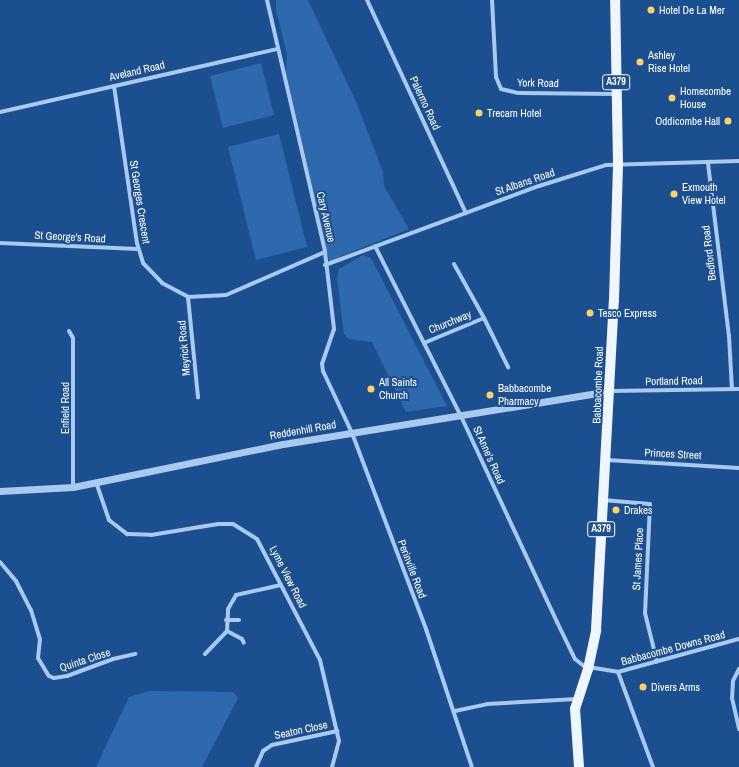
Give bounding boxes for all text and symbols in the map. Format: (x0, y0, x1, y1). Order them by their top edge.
place label: Hotel De La Mer (659, 3, 725, 17)
marker: Hotel De La Mer (646, 5, 656, 15)
place label: Ashley Rise Hotel (648, 49, 690, 75)
marker: Ashley Rise Hotel (635, 57, 645, 67)
street label: Aveland Road (108, 58, 166, 84)
street label: Palermo Road (407, 74, 443, 132)
road number: A379 (602, 74, 630, 90)
street label: York Road (517, 76, 559, 90)
place label: Homecombe House (680, 85, 731, 111)
marker: Homecombe House (667, 93, 677, 103)
place label: Trecarn Hotel (487, 106, 541, 120)
marker: Trecarn Hotel (474, 108, 484, 118)
place label: Oddicombe Hall (655, 114, 720, 128)
marker: Oddicombe Hall (723, 116, 733, 126)
street label: St Georges Crescent (127, 159, 153, 245)
street label: St Albans Road (493, 166, 557, 198)
place label: Exmouth View Hotel (682, 181, 725, 207)
marker: Exmouth View Hotel (669, 189, 679, 199)
street label: Cary Avenue (314, 190, 338, 244)
street label: Bedford Road (699, 225, 719, 281)
street label: St George's Road (34, 229, 106, 245)
place label: Tesco Express (598, 306, 657, 320)
street label: Churchway (427, 307, 473, 337)
marker: Tesco Express (585, 308, 595, 318)
street label: Meyrick Road (175, 320, 193, 376)
street label: Babbacombe Road (590, 346, 606, 424)
street label: Portland Road (645, 374, 703, 388)
place label: All Saints Church (379, 376, 417, 402)
street label: Enfield Road (58, 382, 72, 434)
place label: Babbacombe Pharmacy (498, 382, 551, 408)
marker: All Saints Church (366, 384, 376, 394)
marker: Babbacombe Pharmacy (485, 390, 495, 400)
street label: Reddenhill Road (269, 418, 337, 442)
street label: St Anne's Road (470, 424, 508, 486)
street label: Princes Street (644, 446, 702, 462)
place label: Drakes (624, 503, 653, 517)
marker: Drakes (611, 505, 621, 515)
road number: A379 (587, 521, 615, 537)
street label: St James Place (630, 527, 646, 591)
street label: Perinville Road (395, 538, 429, 600)
street label: Lyme View Road (267, 544, 309, 610)
street label: Babbacombe Downs Road (619, 628, 727, 668)
street label: Quinta Close (58, 646, 112, 674)
place label: Divers Arms (651, 680, 701, 694)
marker: Divers Arms (638, 682, 648, 692)
street label: Seaton Close (273, 718, 329, 742)

